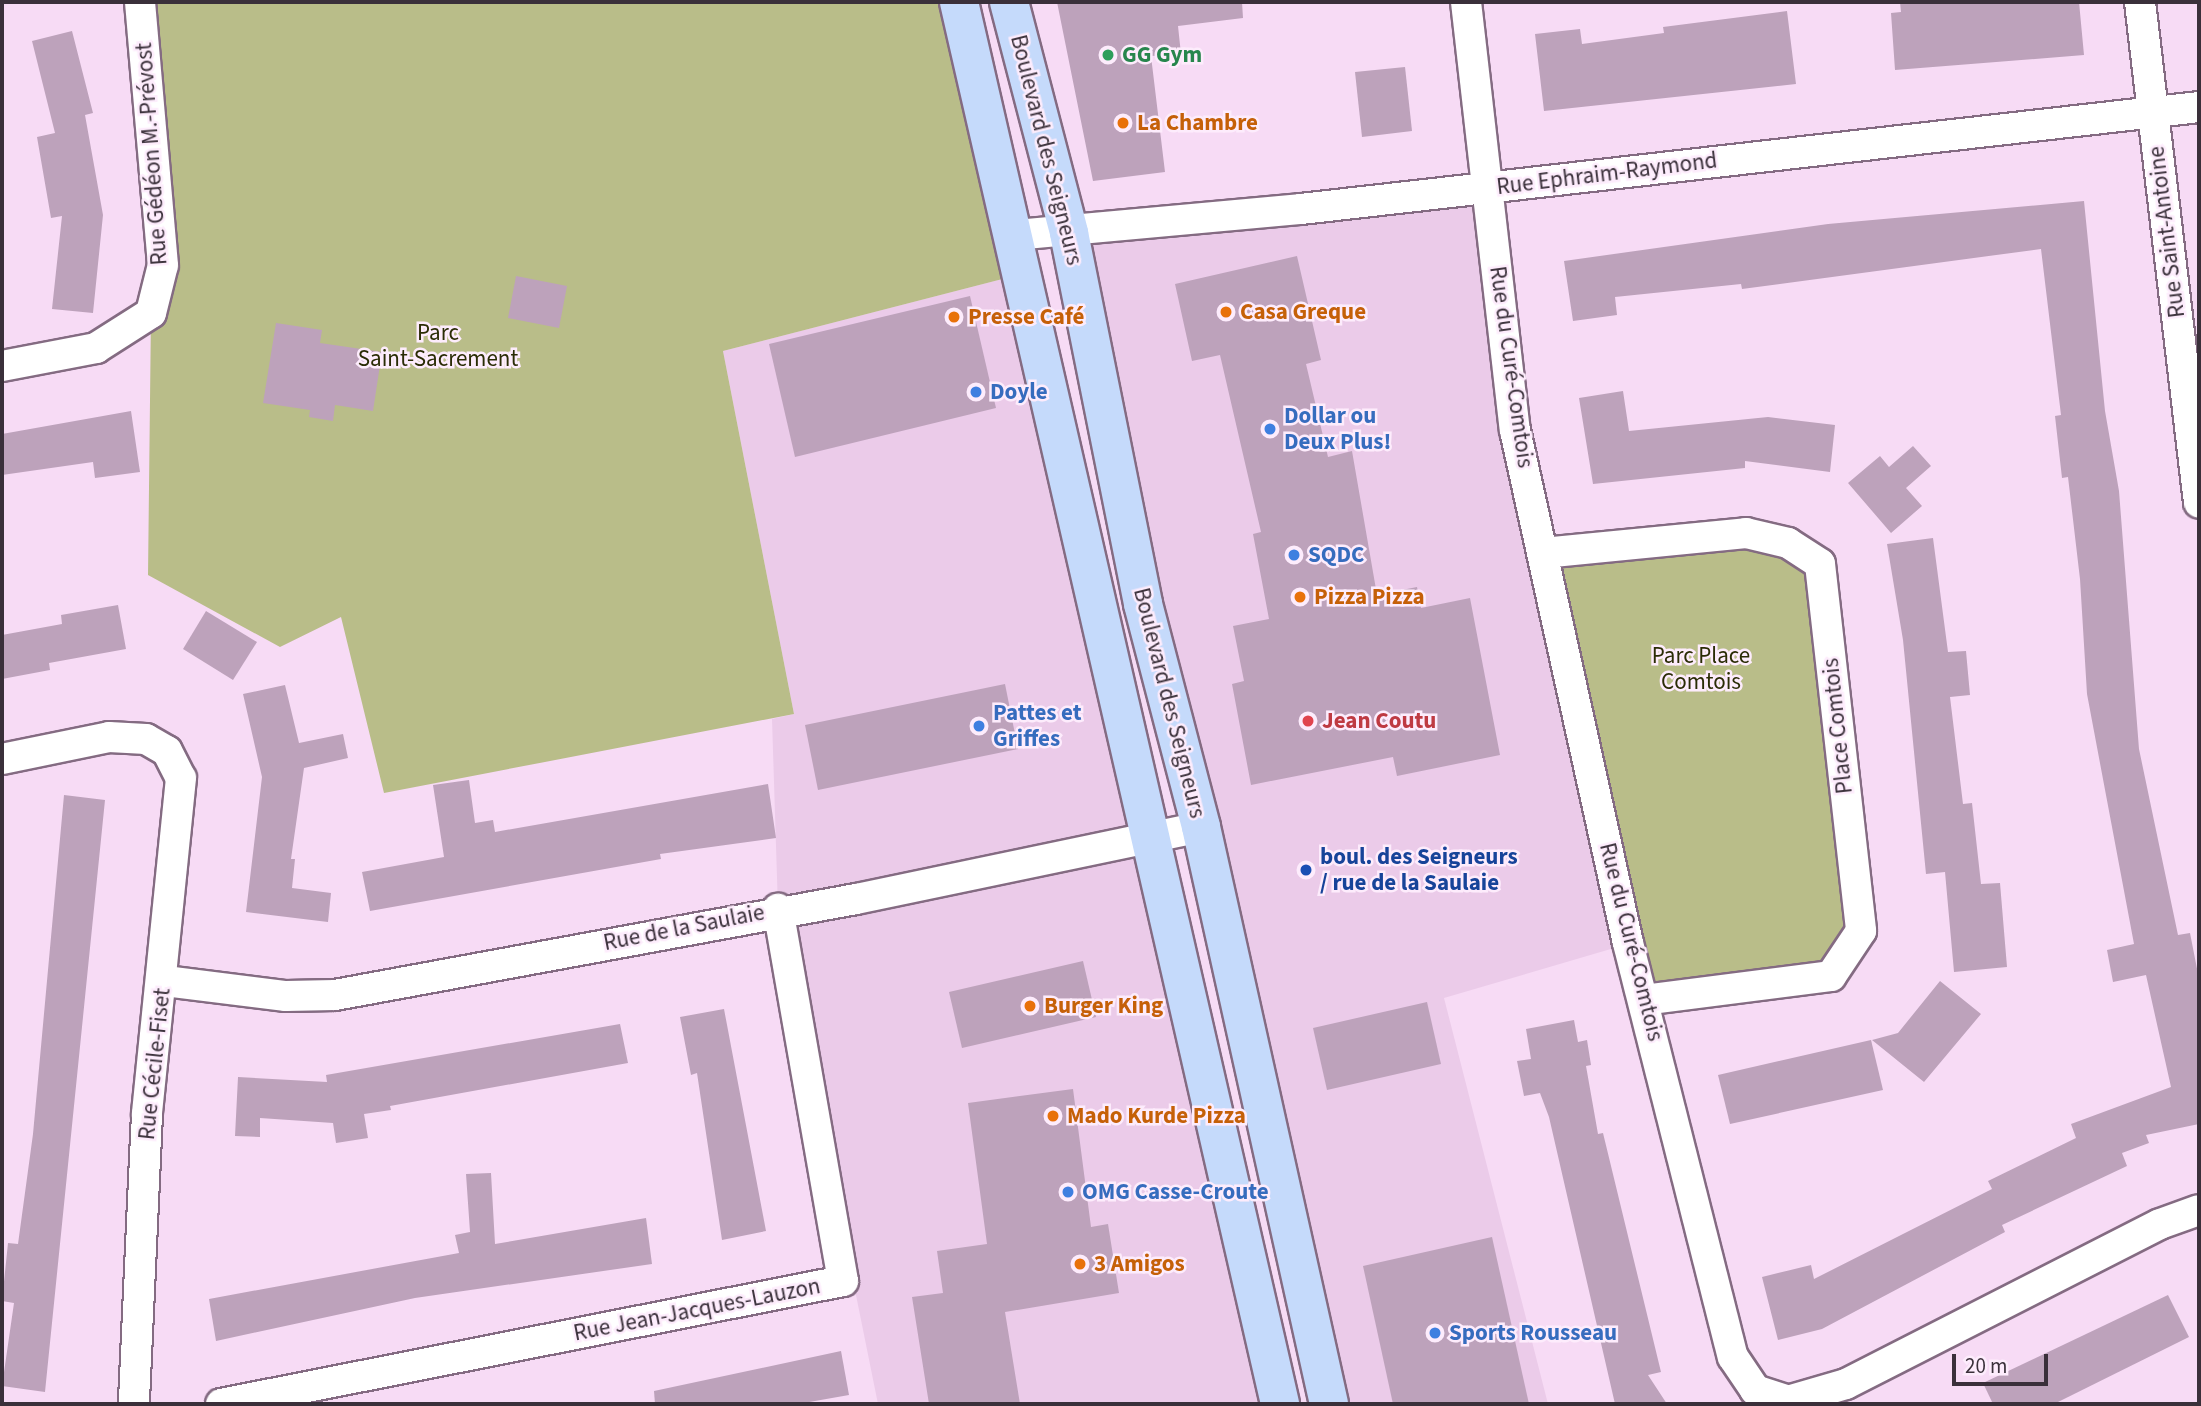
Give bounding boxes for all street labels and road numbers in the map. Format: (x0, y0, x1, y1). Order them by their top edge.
street label: Boulevard des Seigneurs (1004, 32, 1088, 268)
street label: Rue Gédéon M.-Prévost (130, 42, 174, 266)
street label: Rue Saint-Antoine (2143, 145, 2191, 319)
street label: Rue Ephraim-Raymond (1495, 147, 1719, 201)
street label: Rue du Curé-Comtois (1483, 264, 1539, 470)
street label: Boulevard des Seigneurs (1127, 585, 1211, 821)
street label: Place Comtois (1817, 657, 1859, 795)
street label: Rue du Curé-Comtois (1593, 840, 1669, 1044)
street label: Rue de la Saulaie (601, 899, 767, 957)
street label: Rue Cécile-Fiset (133, 987, 177, 1141)
street label: Rue Jean-Jacques-Lauzon (571, 1273, 823, 1347)

